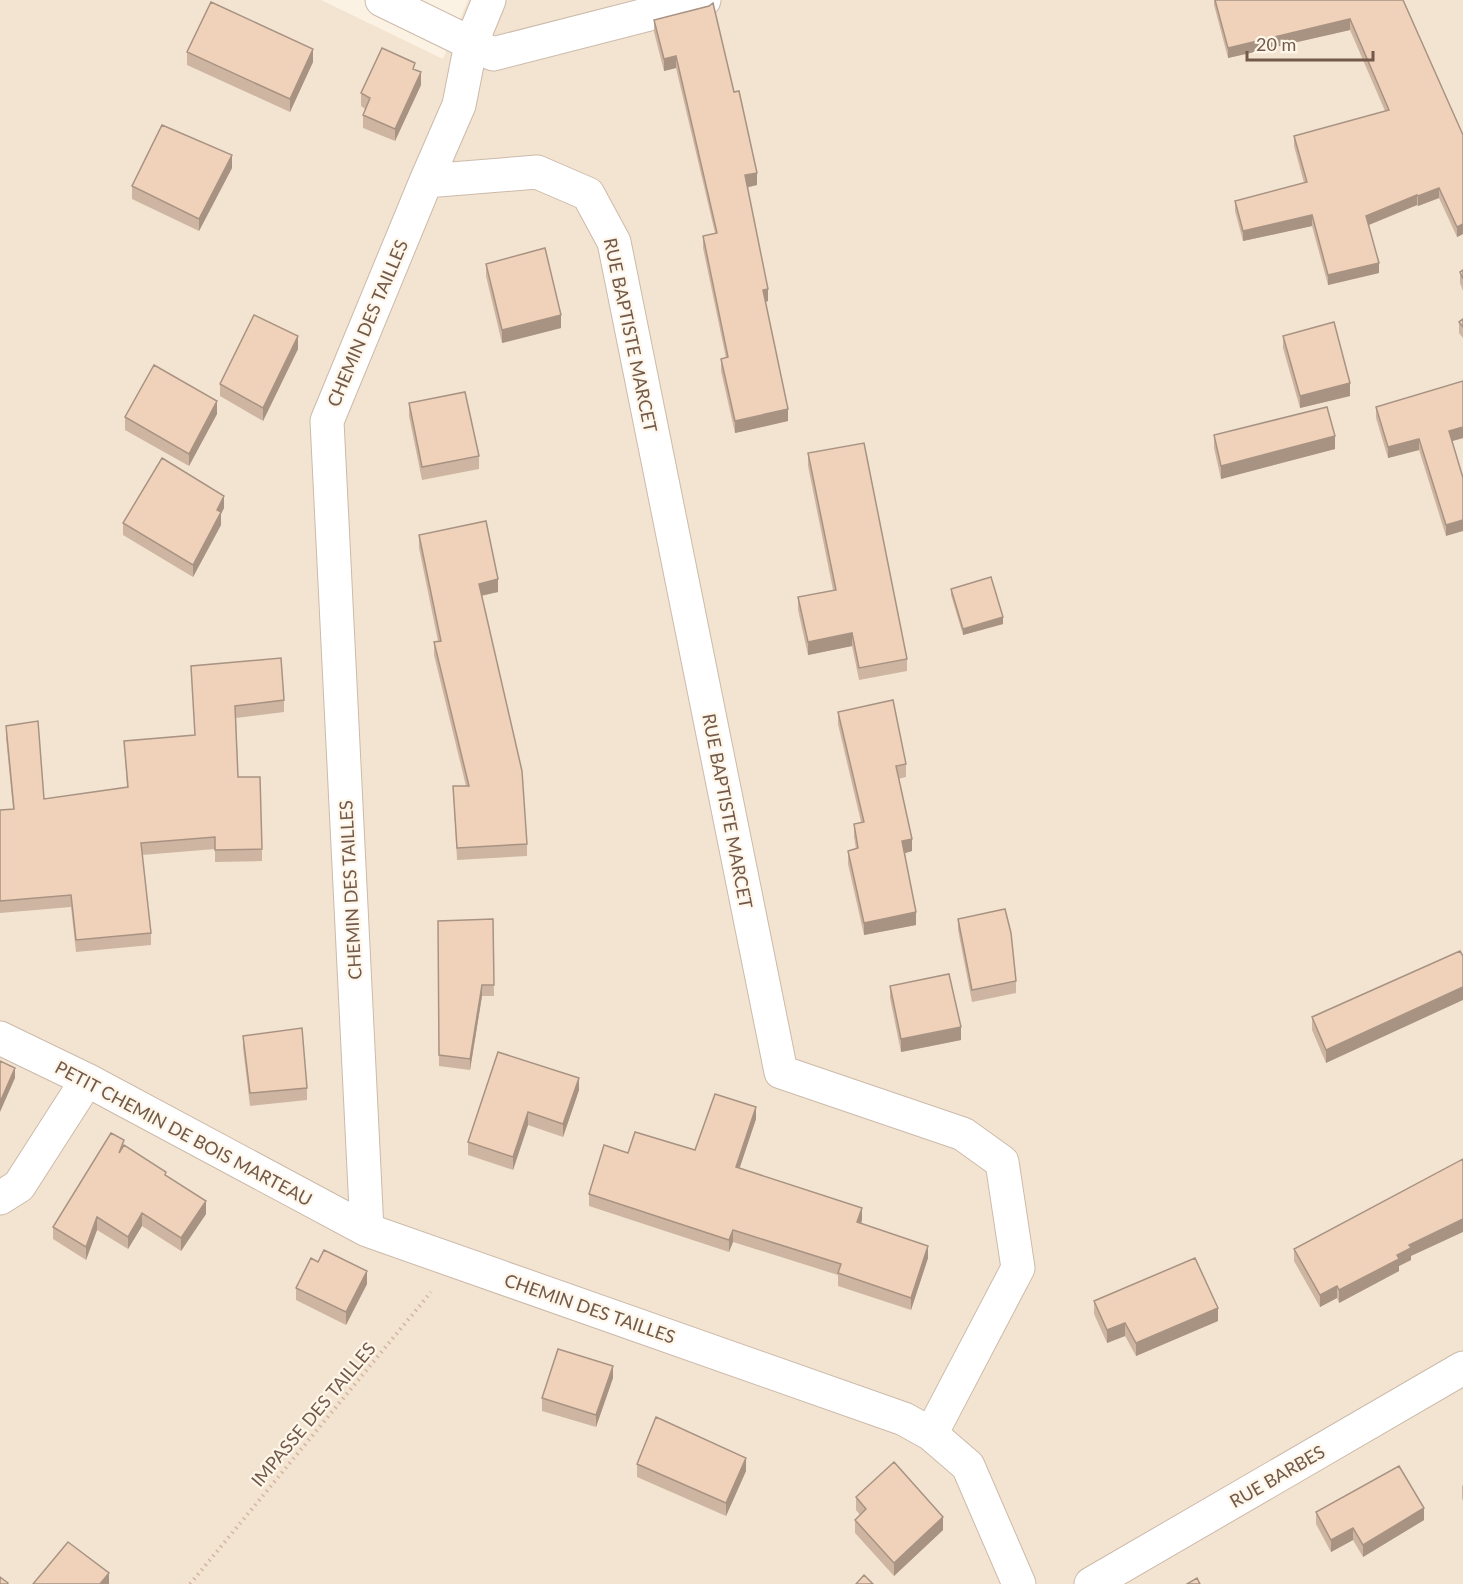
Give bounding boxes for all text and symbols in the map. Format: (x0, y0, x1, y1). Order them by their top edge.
scale bar (1247, 24, 1373, 62)
text: 20 m (1256, 33, 1296, 55)
street label: CHEMIN DES TAILLES (322, 236, 412, 410)
street label: RUE BAPTISTE MARCET (600, 236, 662, 435)
street label: RUE BAPTISTE MARCET (698, 712, 758, 911)
street label: CHEMIN DES TAILLES (334, 800, 366, 980)
street label: PETIT CHEMIN DE BOIS MARTEAU (52, 1056, 316, 1210)
street label: CHEMIN DES TAILLES (502, 1268, 678, 1348)
street label: IMPASSE DES TAILLES (246, 1337, 380, 1491)
street label: RUE BARBES (1226, 1440, 1328, 1512)

